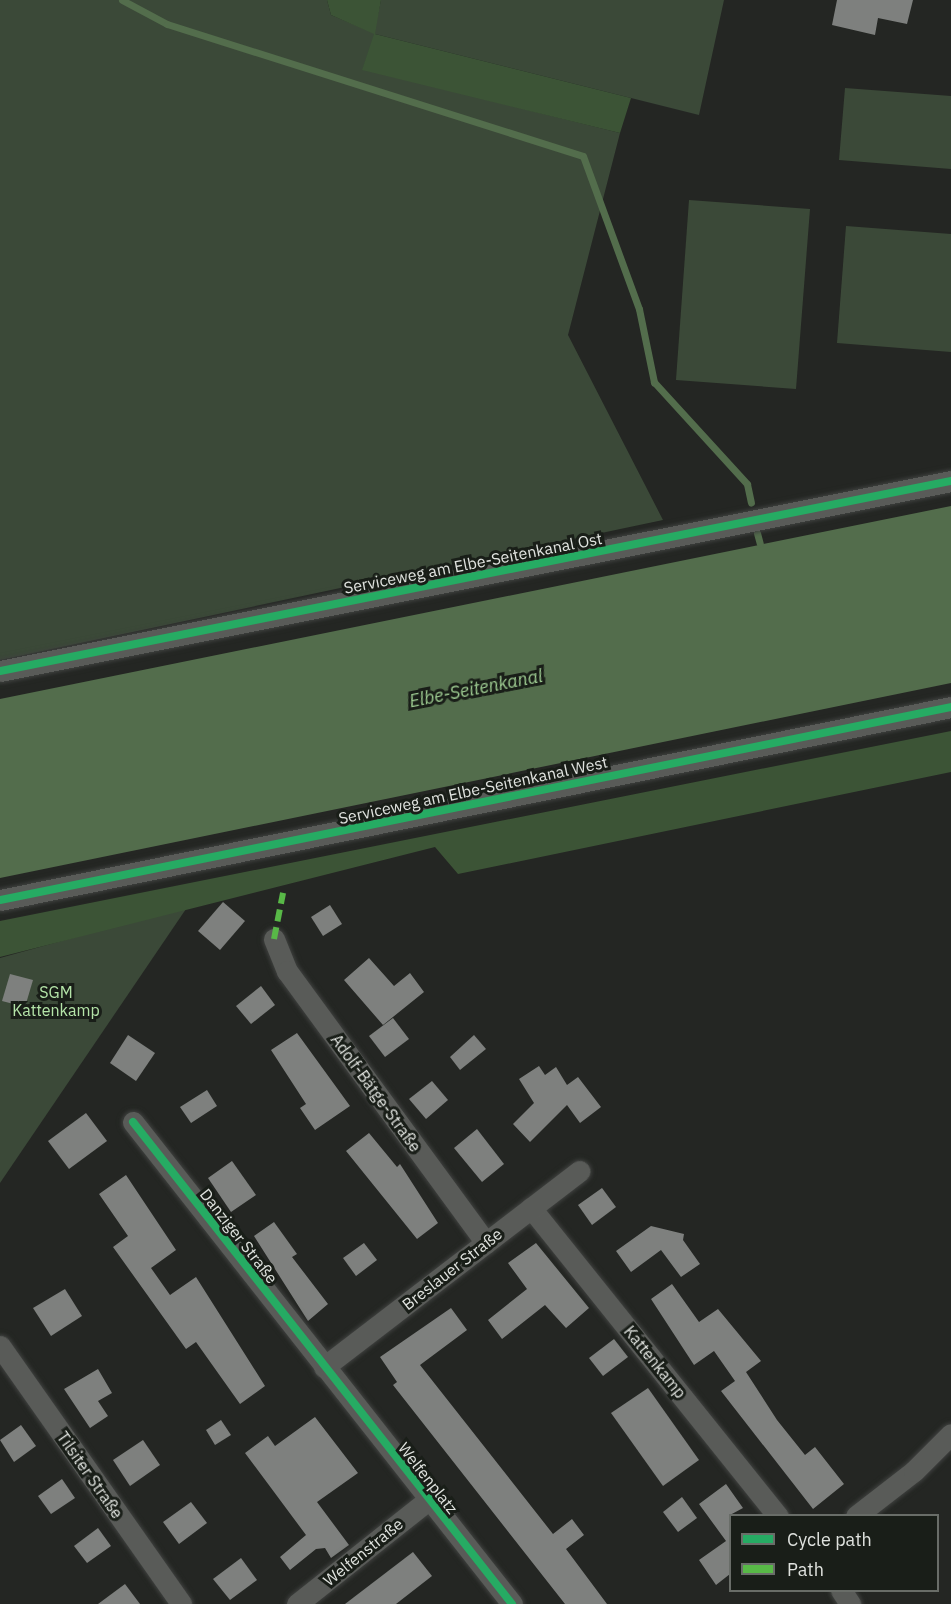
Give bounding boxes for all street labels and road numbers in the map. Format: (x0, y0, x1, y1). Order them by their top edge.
street label: Serviceweg am Elbe-Seitenkanal Ost (342, 528, 604, 598)
street label: Serviceweg am Elbe-Seitenkanal West (337, 752, 609, 828)
street label: Adolf-Bätge-Straße (327, 1031, 425, 1155)
street label: Danziger Straße (196, 1185, 282, 1287)
street label: Breslauer Straße (398, 1224, 506, 1314)
street label: Kattenkamp (620, 1322, 690, 1402)
street label: Tilsiter Straße (53, 1428, 127, 1522)
street label: Welfenplatz (394, 1438, 462, 1518)
street label: Welfenstraße (319, 1514, 407, 1590)

